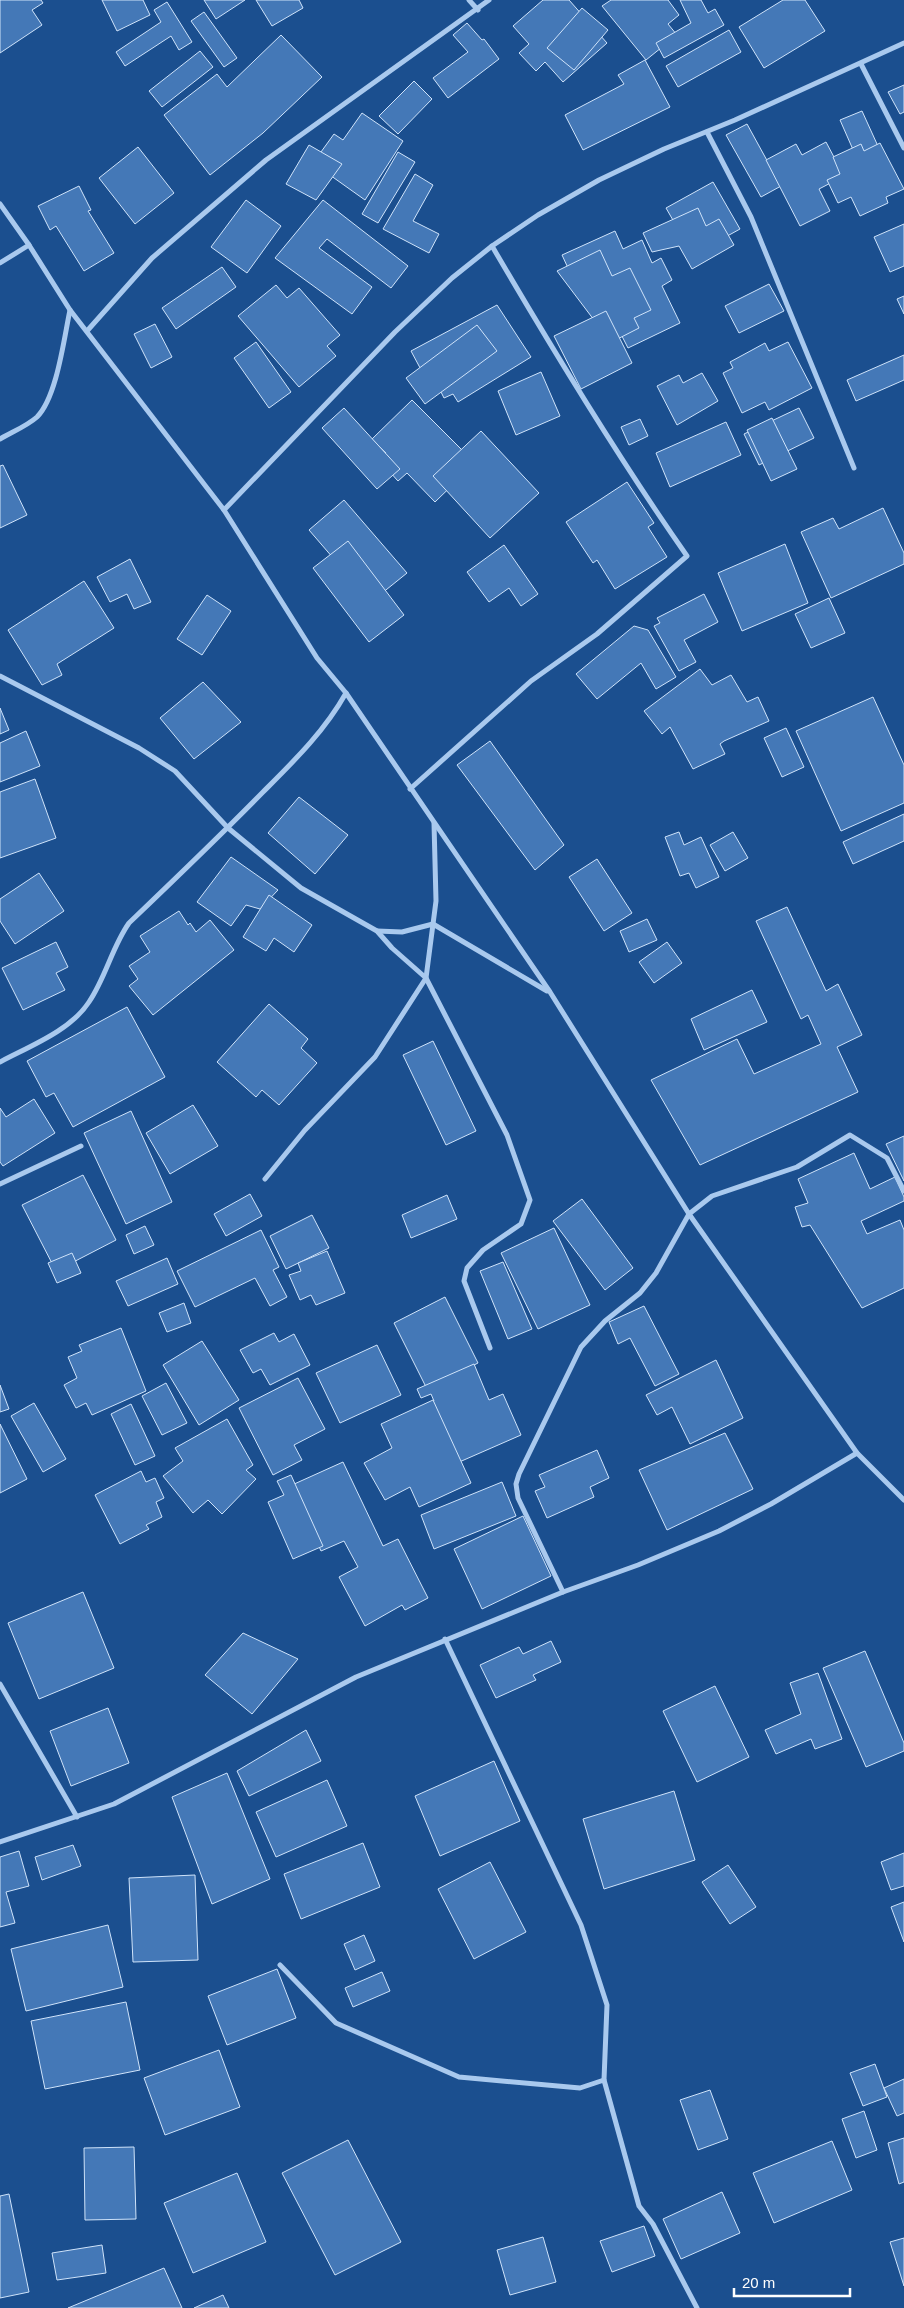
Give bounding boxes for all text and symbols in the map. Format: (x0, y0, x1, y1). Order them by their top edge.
scale bar (734, 2266, 850, 2298)
text: 20 m (742, 2274, 775, 2291)

